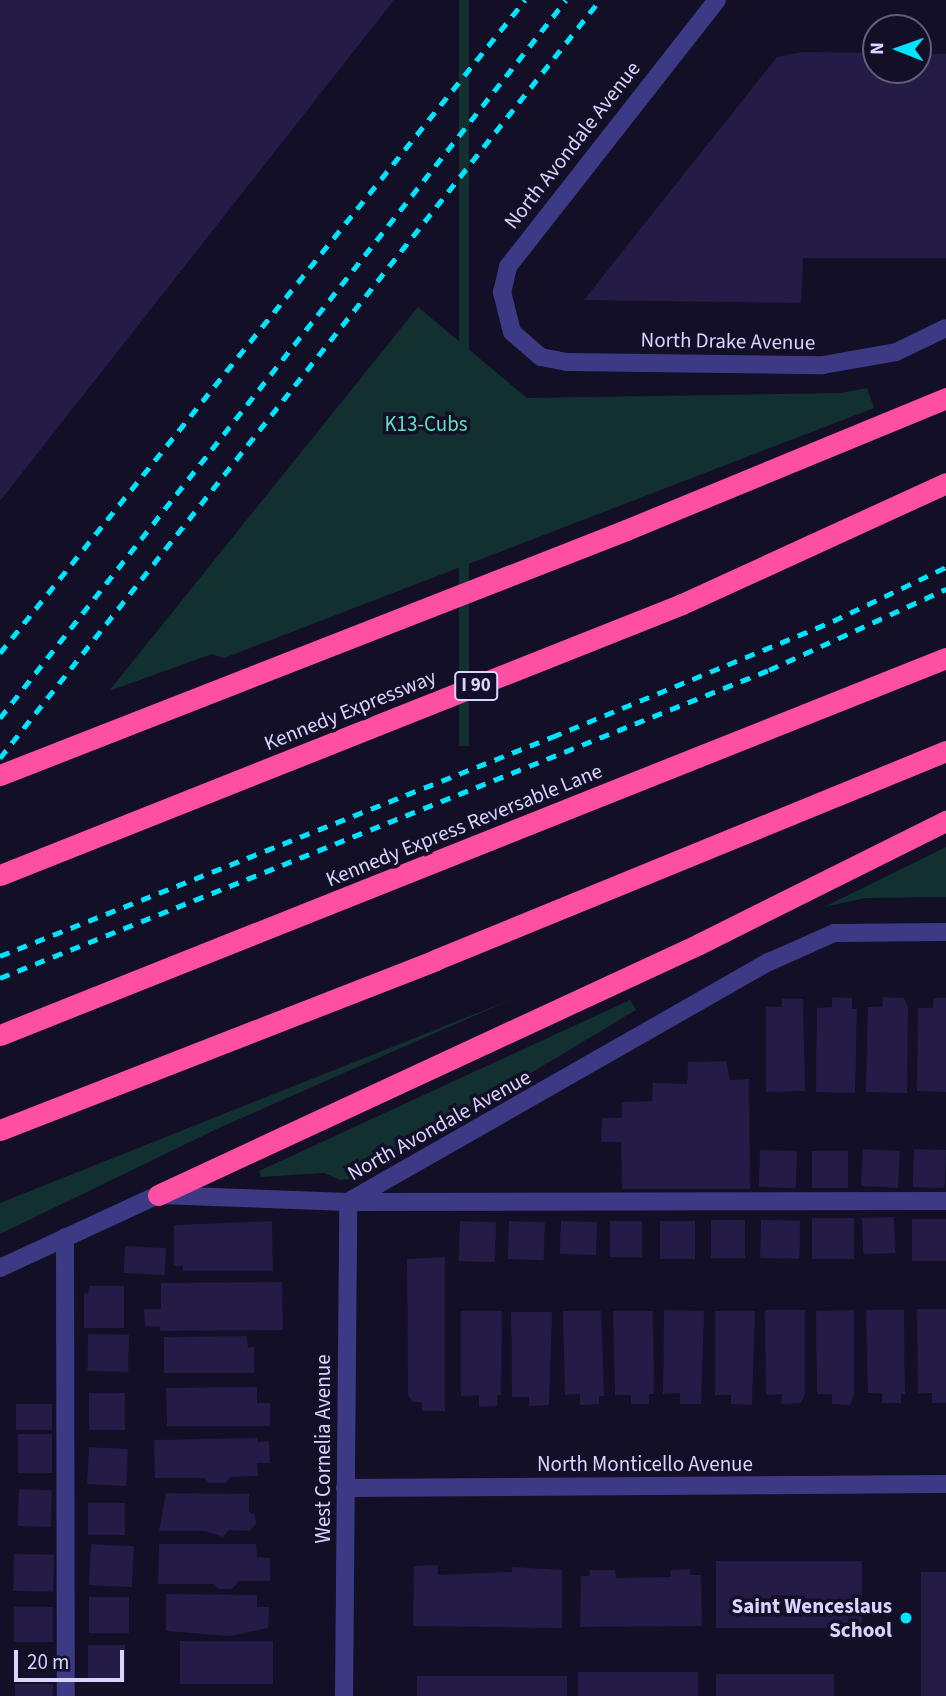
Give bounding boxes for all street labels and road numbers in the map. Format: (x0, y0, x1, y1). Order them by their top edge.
street label: North Avondale Avenue (499, 56, 645, 234)
street label: North Drake Avenue (640, 327, 816, 355)
street label: Kennedy Expressway (260, 664, 440, 756)
road number: I 90 (453, 670, 499, 702)
street label: Kennedy Express Reversable Lane (322, 758, 606, 892)
street label: North Avondale Avenue (343, 1064, 535, 1186)
street label: West Cornelia Avenue (310, 1354, 336, 1544)
street label: North Monticello Avenue (537, 1451, 753, 1477)

